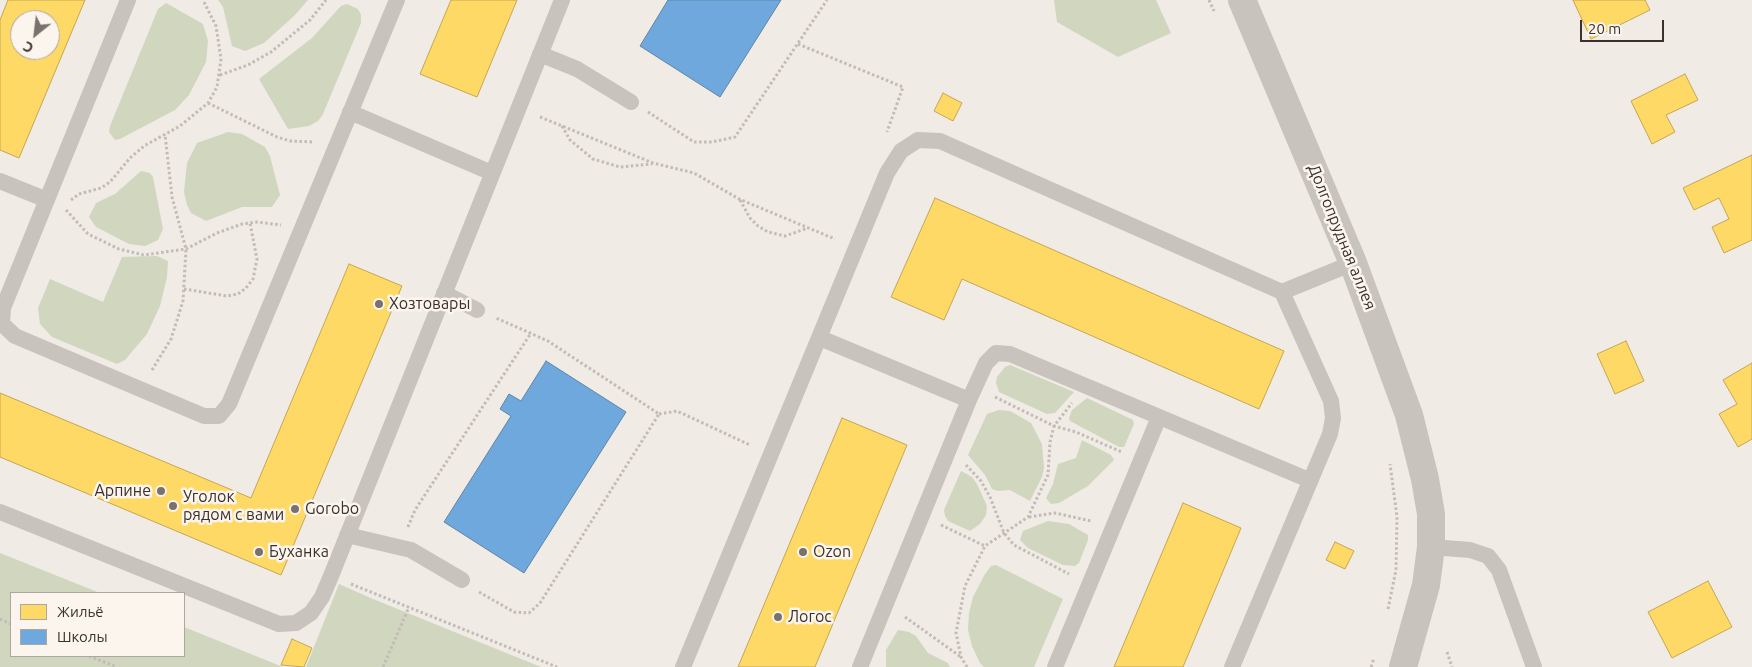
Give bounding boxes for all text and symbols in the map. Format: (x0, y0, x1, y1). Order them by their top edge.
north arrow (10, 10, 60, 60)
scale bar (1582, 10, 1666, 42)
text: 20 m (1588, 20, 1621, 37)
text: С (20, 38, 36, 56)
street label: Долгопрудная аллея (1304, 161, 1380, 313)
place label: Хозтовары (389, 294, 470, 314)
marker: Хозтовары (373, 298, 385, 310)
place label: Арпине (94, 481, 151, 501)
marker: Арпине (155, 485, 167, 497)
place label: Уголок рядом с вами (183, 487, 284, 525)
place label: Gorobo (305, 499, 359, 519)
marker: Уголок рядом с вами (167, 500, 179, 512)
marker: Gorobo (289, 503, 301, 515)
place label: Буханка (269, 542, 329, 562)
place label: Ozon (813, 542, 851, 562)
marker: Буханка (253, 546, 265, 558)
marker: Ozon (797, 546, 809, 558)
legend (10, 592, 185, 657)
text: Жильё (57, 603, 104, 620)
place label: Логос (788, 607, 832, 627)
marker: Логос (772, 611, 784, 623)
text: Школы (57, 628, 108, 645)

